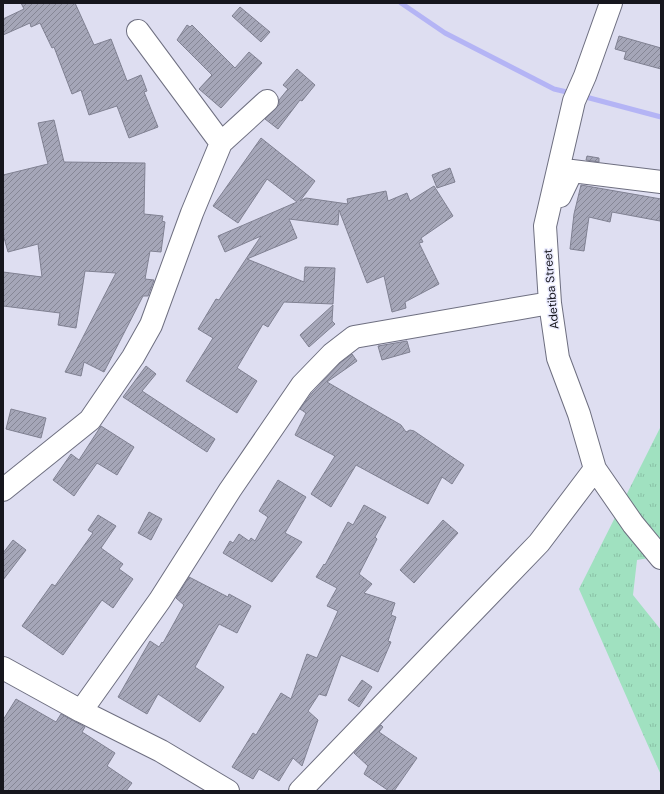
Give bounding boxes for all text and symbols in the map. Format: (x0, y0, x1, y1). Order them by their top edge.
street label: Adetiba Street (539, 248, 562, 330)

